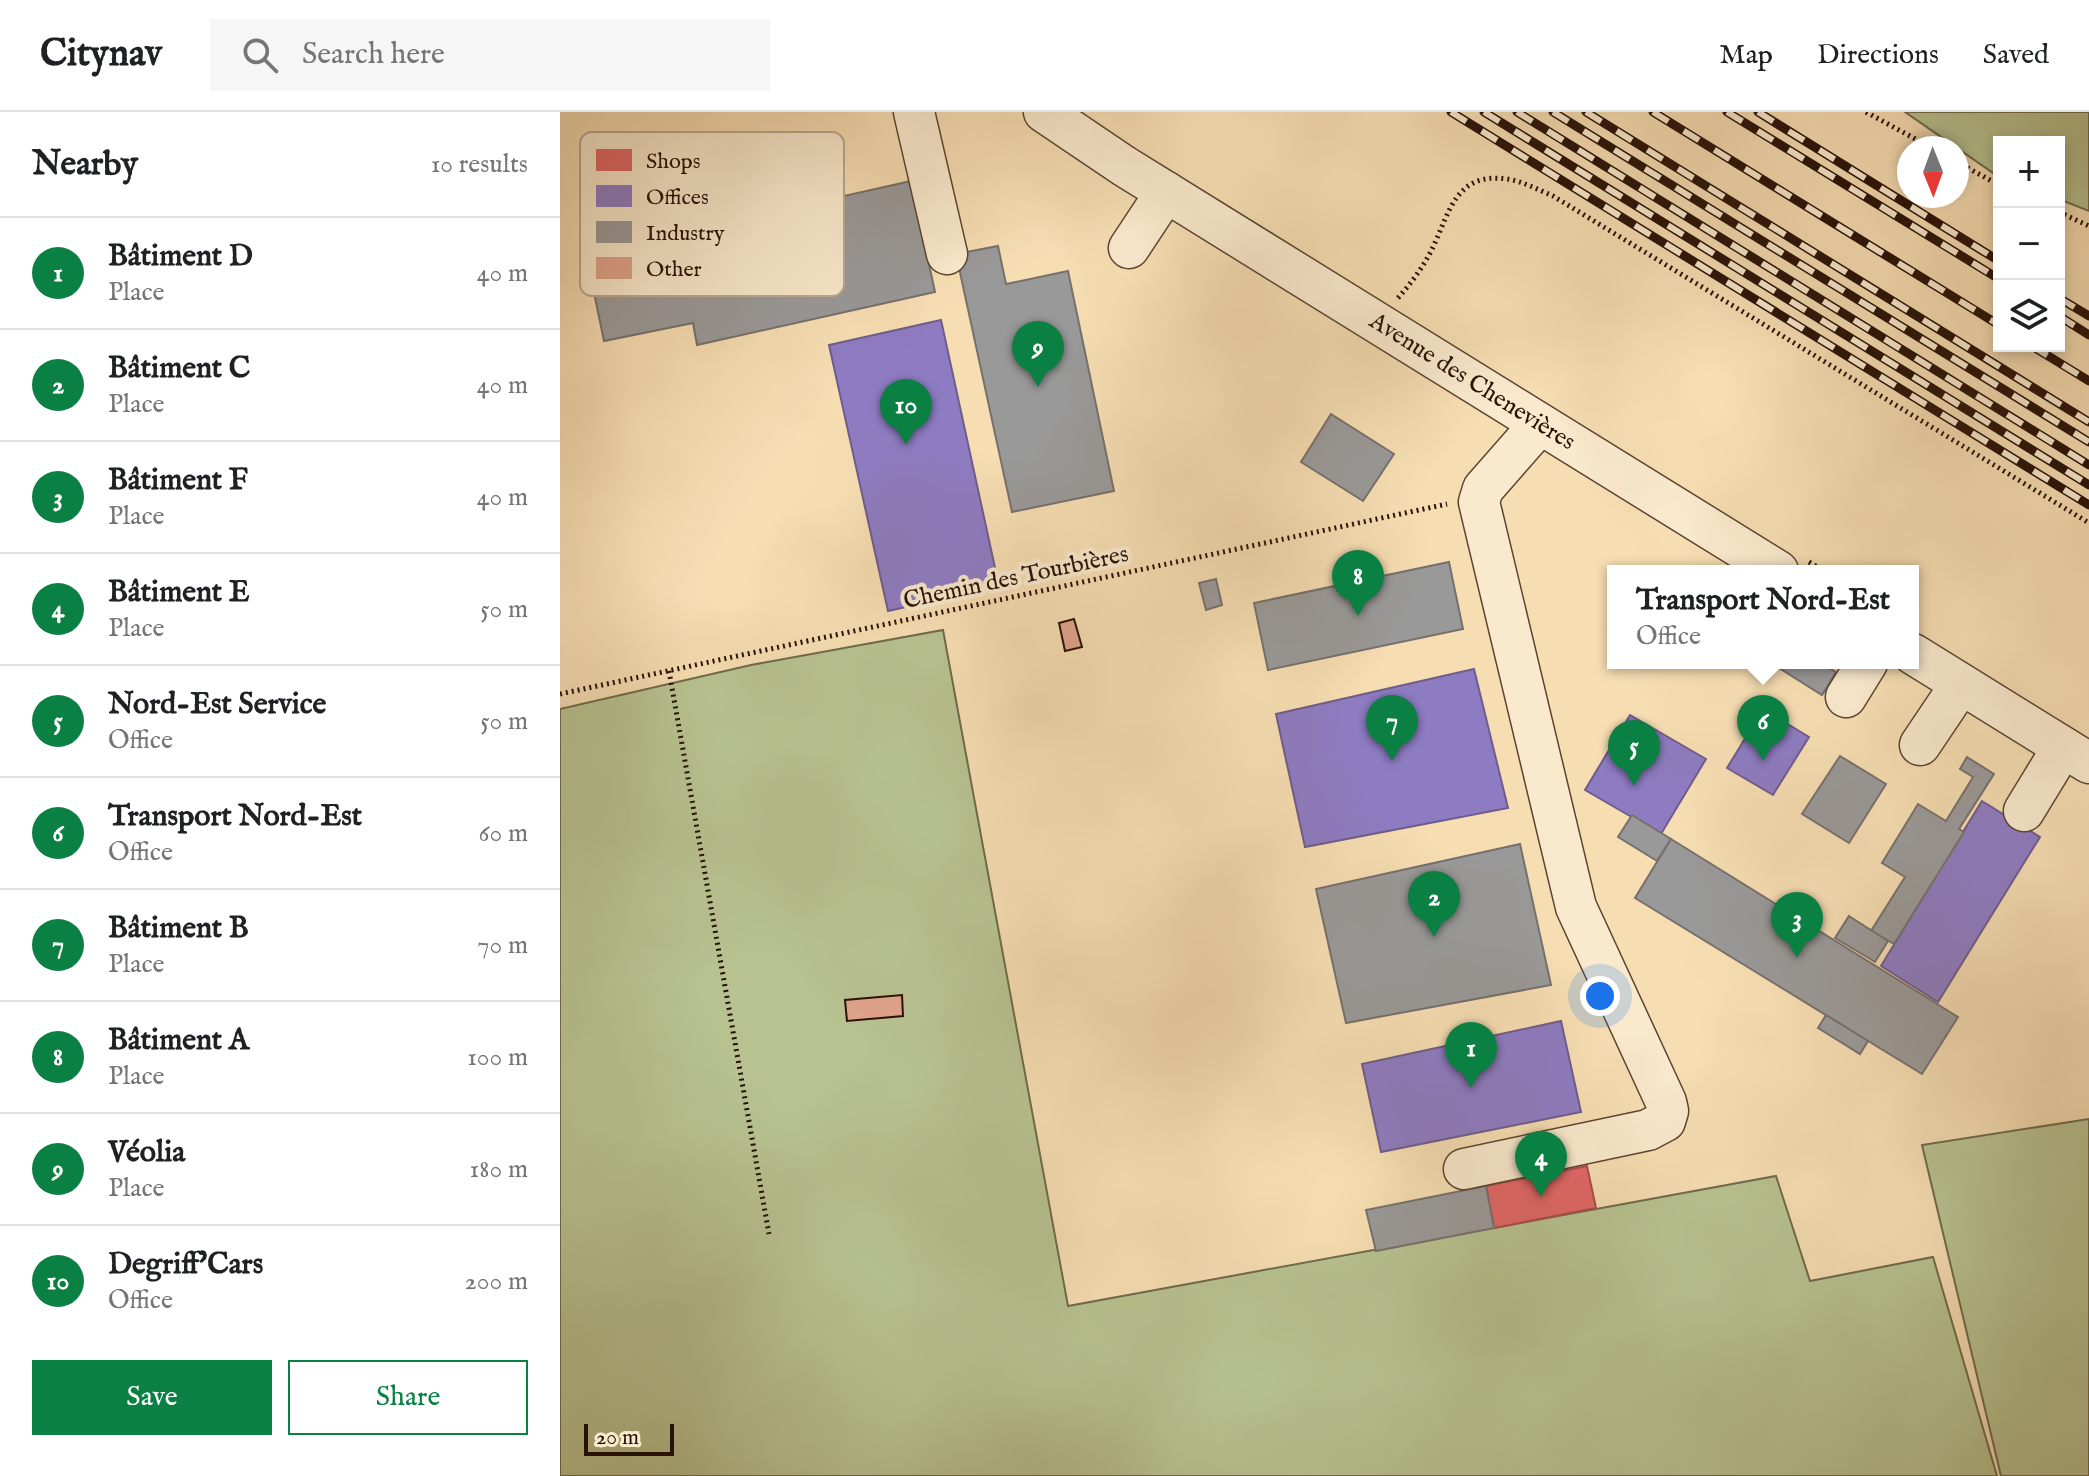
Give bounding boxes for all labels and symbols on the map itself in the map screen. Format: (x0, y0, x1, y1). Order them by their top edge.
legend (580, 132, 844, 296)
north arrow (1897, 136, 1969, 208)
text: Shops (646, 148, 700, 176)
text: Offices (646, 184, 709, 212)
text: Industry (646, 220, 725, 248)
text: Other (646, 256, 702, 284)
street label: Avenue des Chenevières (1362, 306, 1581, 458)
pin: 9 (1012, 321, 1064, 387)
pin: 10 (880, 379, 932, 445)
street label: Chemin des Tourbières (901, 539, 1131, 617)
pin: 8 (1332, 550, 1384, 616)
pin: 7 (1366, 695, 1418, 761)
pin: 6 (1737, 695, 1789, 761)
pin: 5 (1608, 720, 1660, 786)
pin: 2 (1408, 871, 1460, 937)
pin: 3 (1771, 892, 1823, 958)
your location (1580, 976, 1620, 1016)
pin: 1 (1445, 1022, 1497, 1088)
pin: 4 (1515, 1131, 1567, 1197)
scale bar (584, 1420, 674, 1456)

